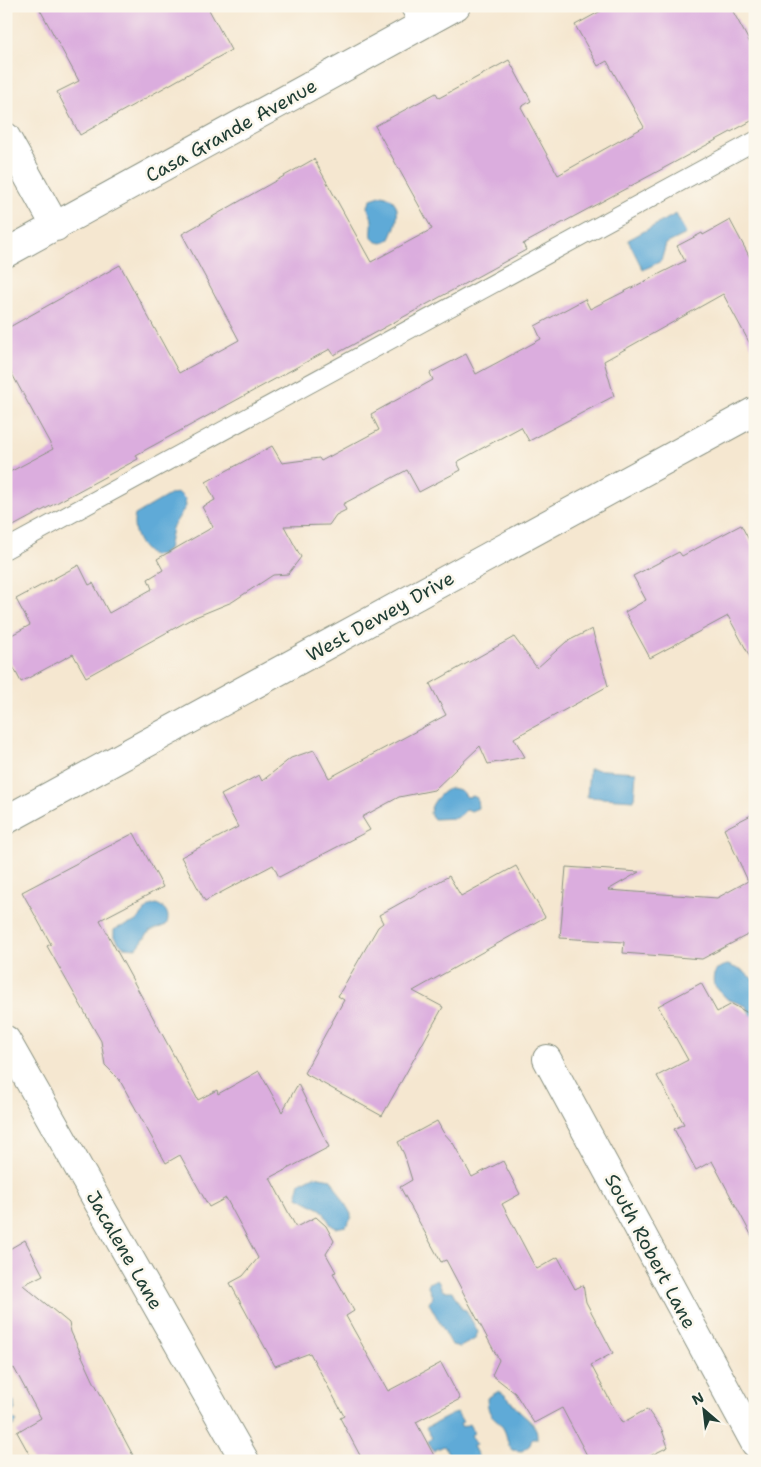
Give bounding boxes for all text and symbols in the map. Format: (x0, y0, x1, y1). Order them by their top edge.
street label: Casa Grande Avenue (141, 73, 321, 188)
street label: West Dewey Drive (302, 565, 459, 667)
street label: South Robert Lane (599, 1169, 702, 1333)
street label: Jacalene Lane (80, 1186, 169, 1314)
north arrow (678, 1384, 728, 1434)
text: N (689, 1388, 707, 1409)

